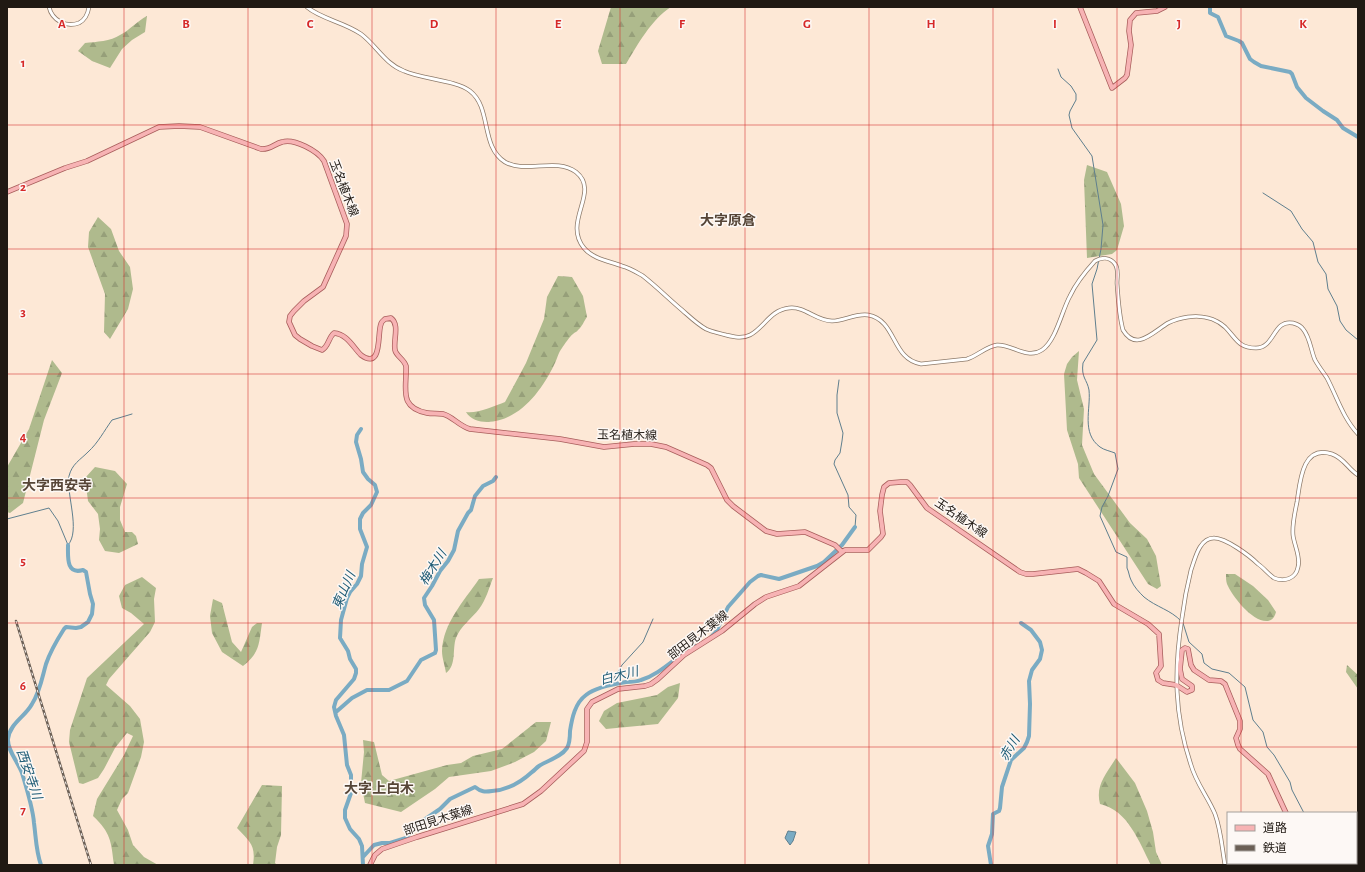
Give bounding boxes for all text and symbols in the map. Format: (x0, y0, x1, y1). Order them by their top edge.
text: A (58, 18, 66, 31)
text: B (182, 18, 190, 31)
text: C (307, 18, 314, 31)
text: D (430, 18, 439, 31)
text: E (555, 18, 562, 31)
text: F (679, 18, 686, 31)
text: G (803, 18, 811, 31)
text: H (926, 18, 936, 31)
text: I (1053, 18, 1057, 31)
text: J (1177, 18, 1181, 31)
text: K (1299, 18, 1307, 31)
text: 1 (21, 57, 25, 70)
street label: 玉名植木線 (328, 157, 361, 218)
text: 2 (20, 181, 26, 194)
district label: 大字原倉 (700, 213, 756, 228)
text: 3 (20, 306, 26, 319)
street label: 玉名植木線 (597, 427, 657, 442)
text: 4 (20, 431, 27, 444)
district label: 大字西安寺 (22, 478, 92, 493)
street label: 玉名植木線 (933, 495, 990, 540)
water label: 梅木川 (417, 546, 450, 588)
text: 5 (20, 555, 26, 568)
water label: 東山川 (330, 568, 359, 611)
street label: 部田見木葉線 (665, 608, 730, 661)
water label: 白木川 (599, 664, 642, 687)
text: 6 (20, 680, 26, 693)
water label: 赤川 (997, 732, 1024, 763)
water label: 西安寺川 (14, 747, 45, 803)
district label: 大字上白木 (344, 781, 414, 796)
street label: 部田見木葉線 (402, 802, 474, 837)
text: 7 (20, 804, 26, 817)
legend (1227, 812, 1357, 864)
text: 道路 (1263, 821, 1287, 834)
text: 鉄道 (1263, 841, 1287, 854)

